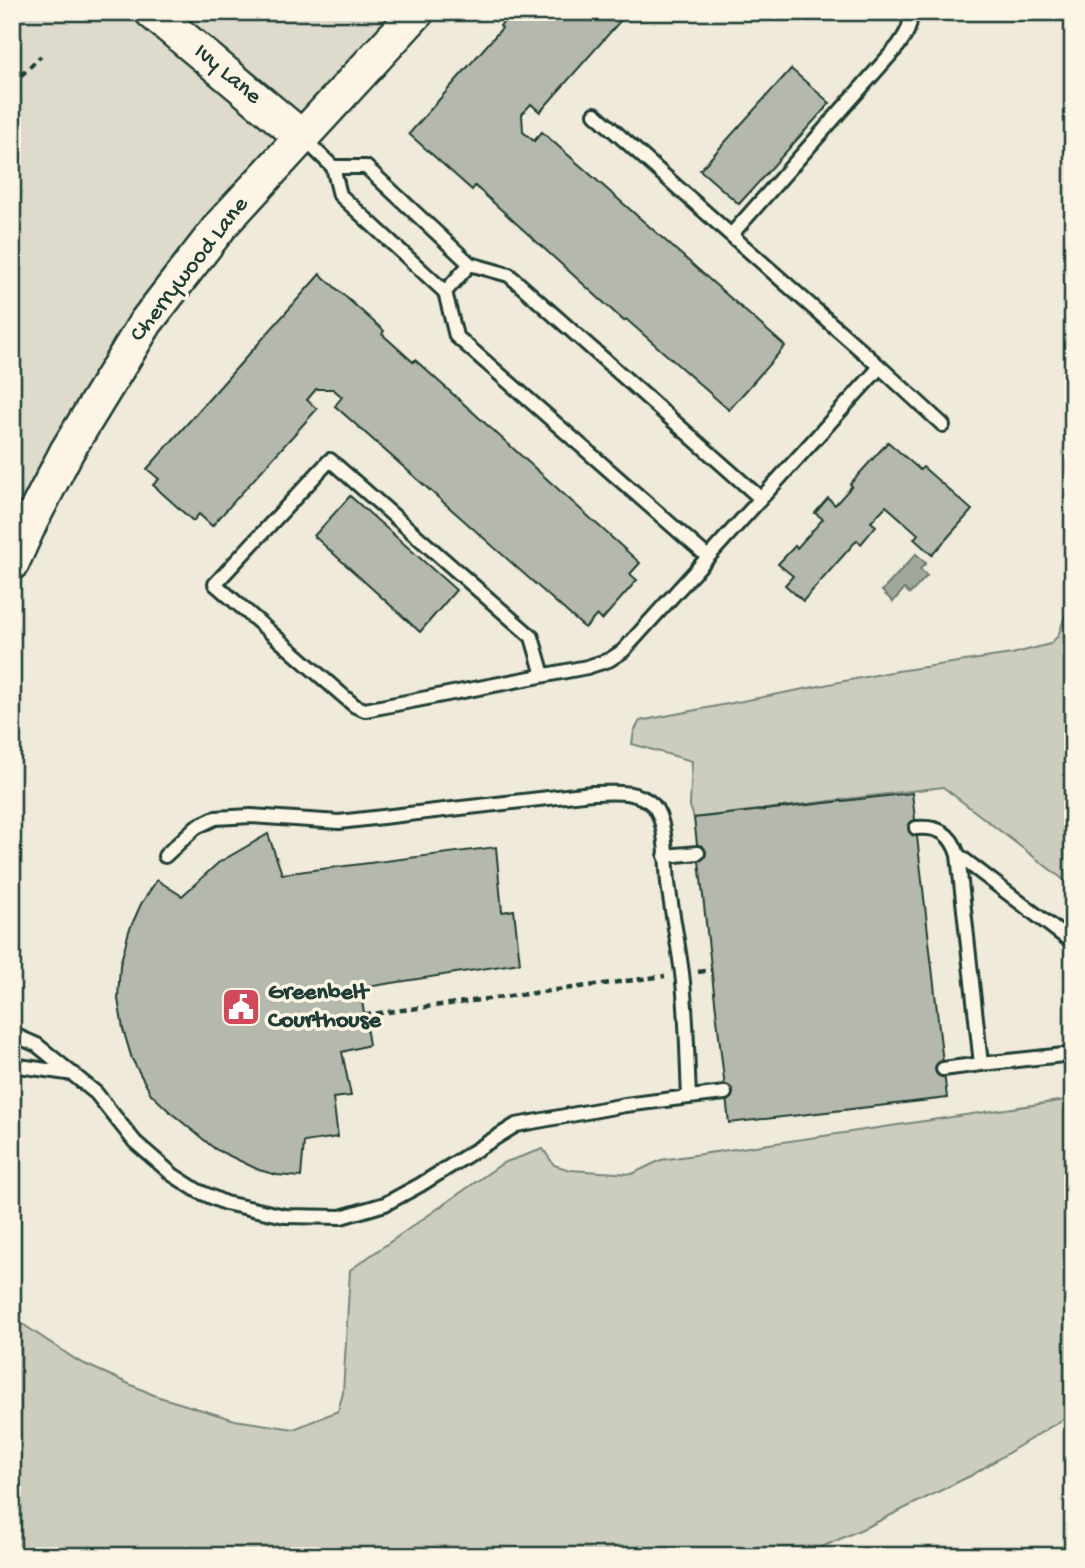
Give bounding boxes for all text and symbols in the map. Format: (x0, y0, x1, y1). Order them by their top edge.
street label: Ivy Lane (187, 38, 267, 112)
street label: Cherrywood Lane (124, 191, 256, 348)
place label: Greenbelt Courthouse (268, 979, 382, 1036)
public building icon: Greenbelt Courthouse (220, 986, 262, 1028)

